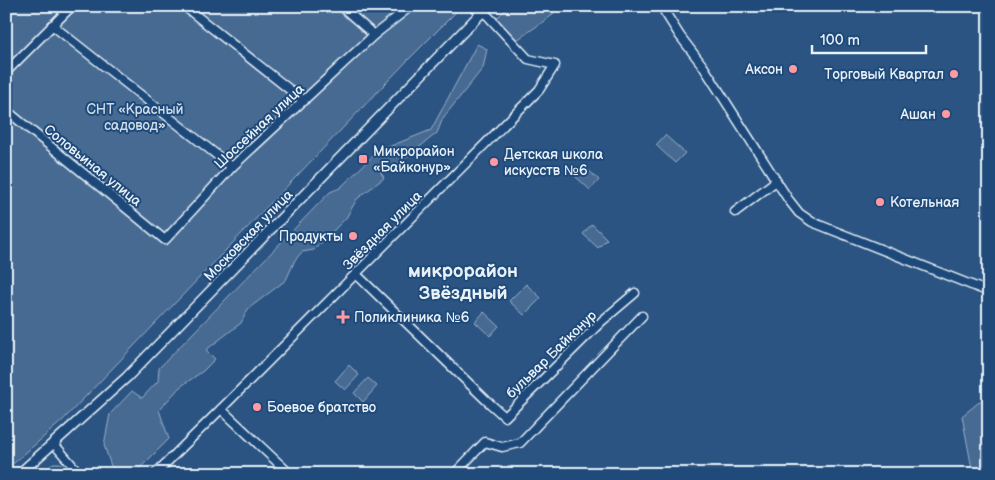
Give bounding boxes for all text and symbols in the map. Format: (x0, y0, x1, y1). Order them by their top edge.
scale bar (812, 22, 926, 54)
text: 100 m (820, 31, 860, 50)
place label: Аксон (744, 61, 783, 78)
marker: Аксон (787, 63, 799, 75)
place label: Торговый Квартал (824, 66, 944, 83)
marker: Торговый Квартал (948, 68, 960, 80)
street label: Шоссейная улица (211, 80, 308, 172)
park label: СНТ «Красный садовод» (86, 101, 184, 134)
place label: Ашан (900, 106, 936, 123)
marker: Ашан (940, 108, 952, 120)
street label: Соловьиная улица (41, 121, 145, 210)
place label: Микрорайон «Байконур» (373, 143, 455, 176)
place label: Детская школа искусств №6 (504, 146, 604, 179)
marker: Микрорайон «Байконур» (357, 153, 369, 165)
marker: Детская школа искусств №6 (488, 156, 500, 168)
street label: Московская улица (200, 186, 297, 285)
street label: Звёздная улица (339, 187, 426, 273)
place label: Котельная (890, 194, 959, 211)
marker: Котельная (874, 196, 886, 208)
place label: Продукты (279, 228, 343, 245)
marker: Продукты (347, 230, 359, 242)
district label: микрорайон Звёздный (408, 260, 518, 305)
street label: бульвар Байконур (503, 307, 600, 402)
place label: Поликлиника №6 (354, 309, 470, 326)
marker: Поликлиника №6 (336, 310, 350, 324)
place label: Боевое братство (267, 399, 376, 416)
marker: Боевое братство (251, 401, 263, 413)

